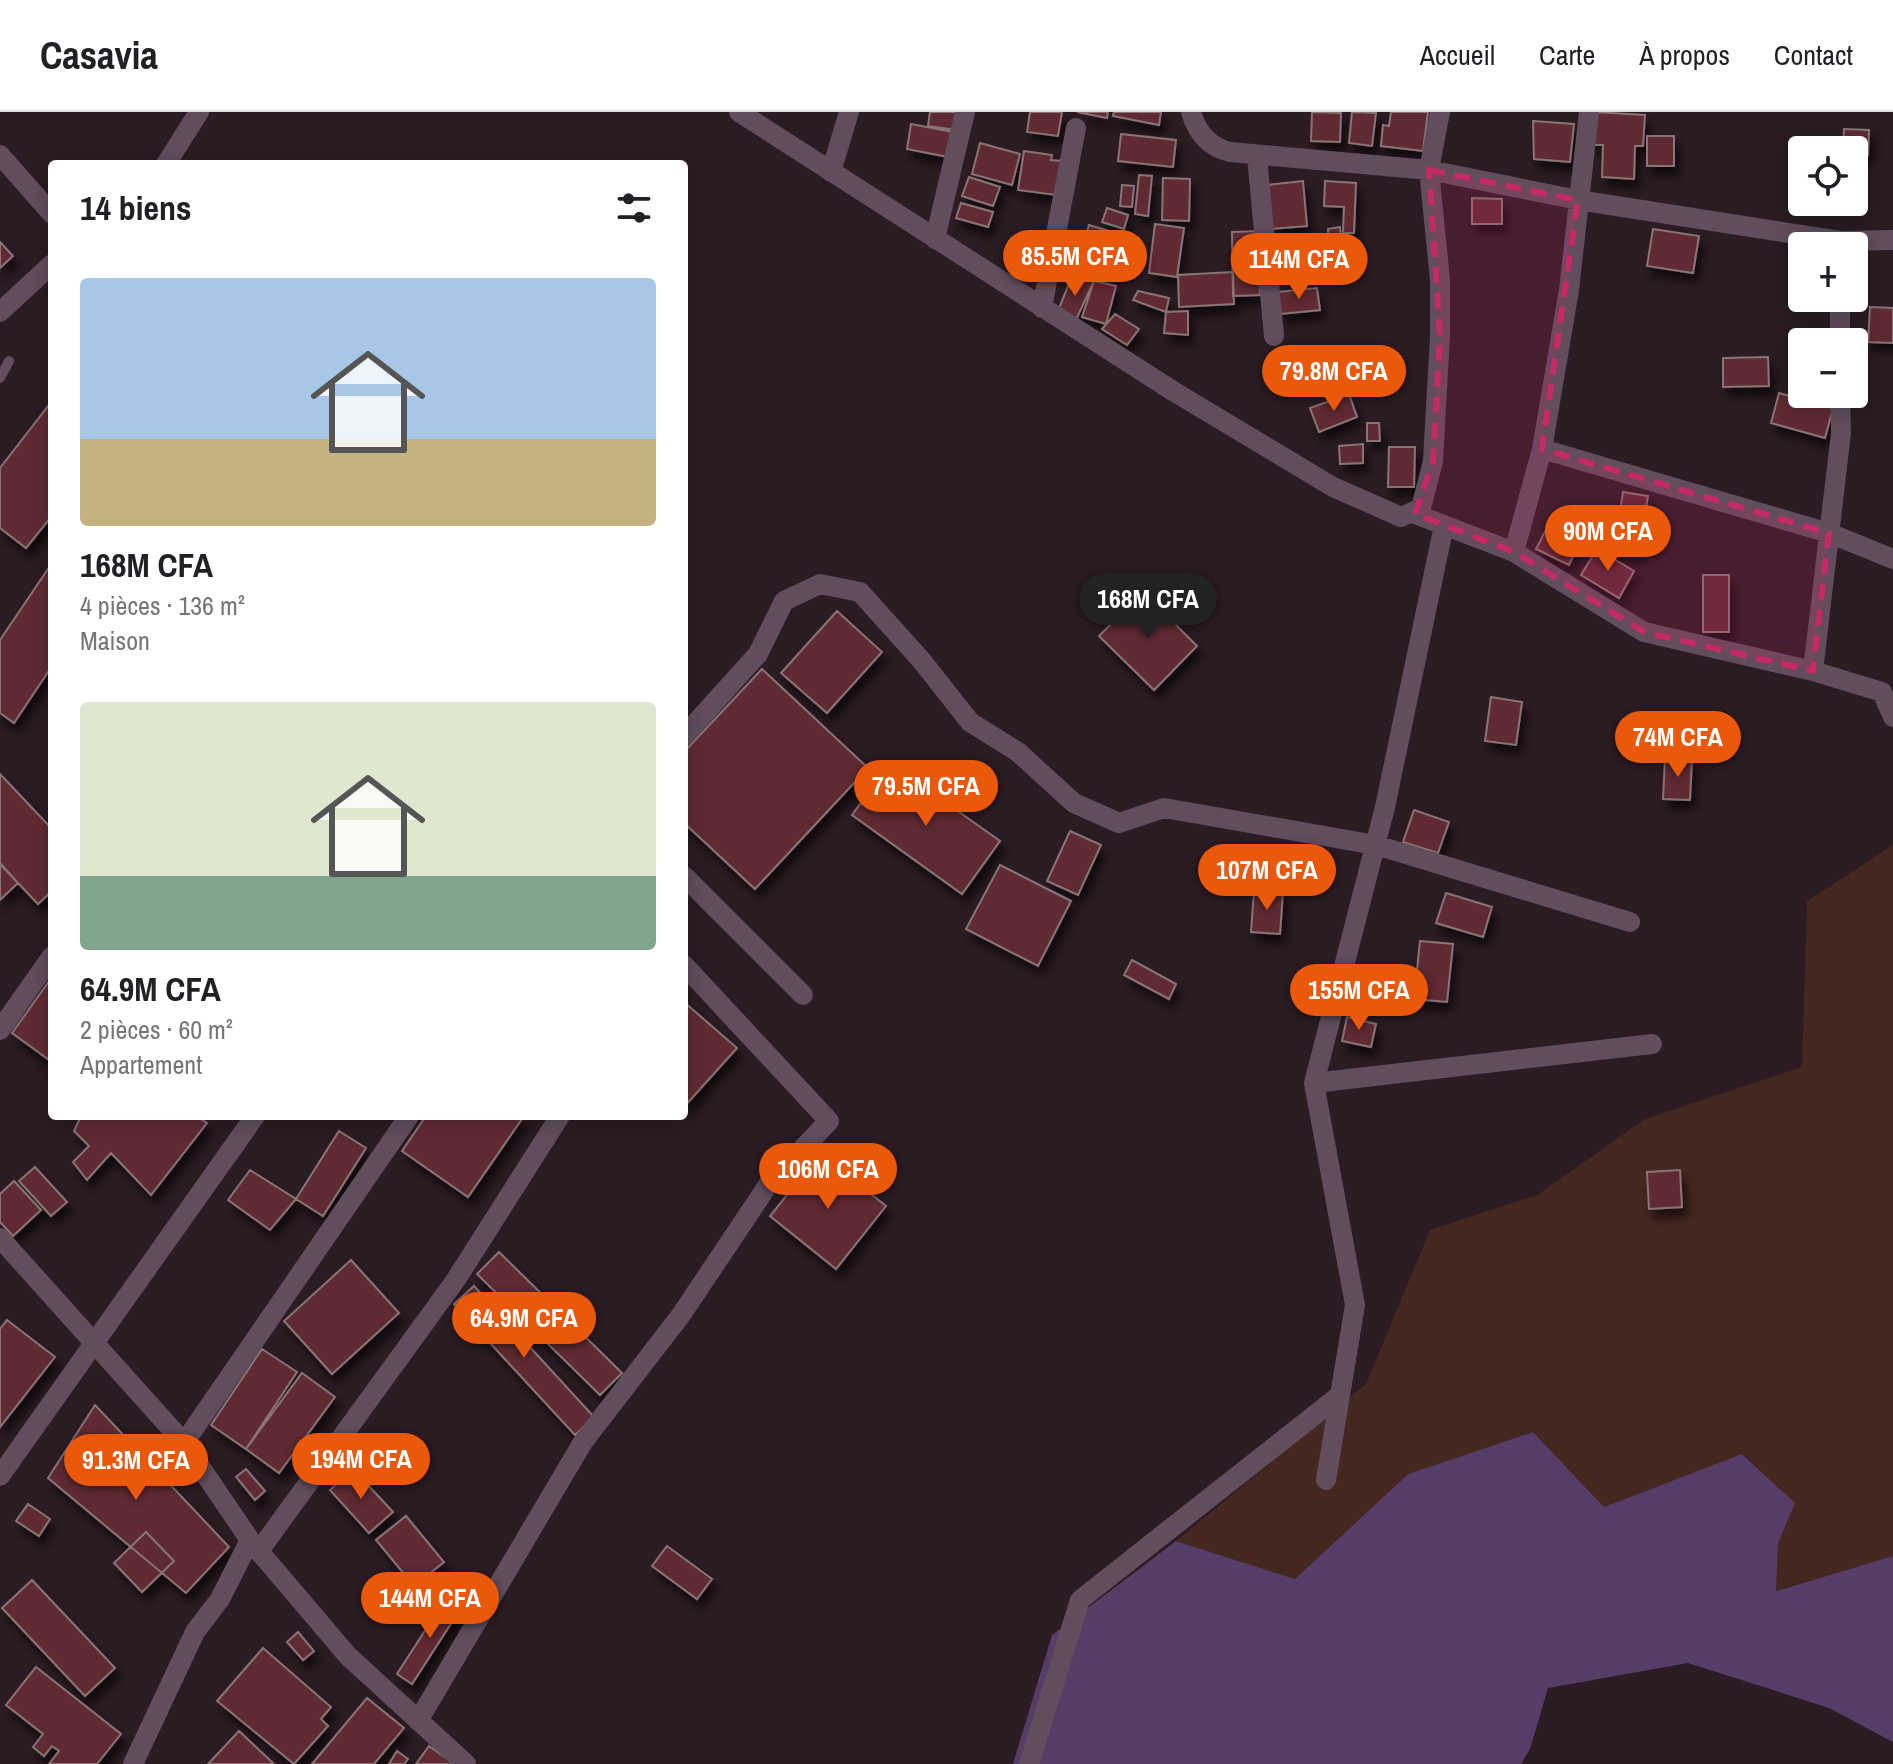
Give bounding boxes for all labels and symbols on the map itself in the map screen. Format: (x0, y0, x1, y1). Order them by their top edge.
pin: 85.5M CFA (983, 230, 1167, 298)
pin: 114M CFA (1216, 233, 1382, 301)
pin: 79.8M CFA (1242, 345, 1426, 413)
pin: 90M CFA (1534, 505, 1682, 573)
pin: 168M CFA (1065, 573, 1231, 641)
pin: 74M CFA (1604, 711, 1752, 779)
pin: 79.5M CFA (834, 760, 1018, 828)
pin: 107M CFA (1184, 844, 1350, 912)
pin: 155M CFA (1276, 964, 1442, 1032)
pin: 106M CFA (745, 1143, 911, 1211)
pin: 64.9M CFA (432, 1292, 616, 1360)
pin: 194M CFA (278, 1433, 444, 1501)
pin: 91.3M CFA (44, 1434, 228, 1502)
pin: 144M CFA (347, 1572, 513, 1640)

